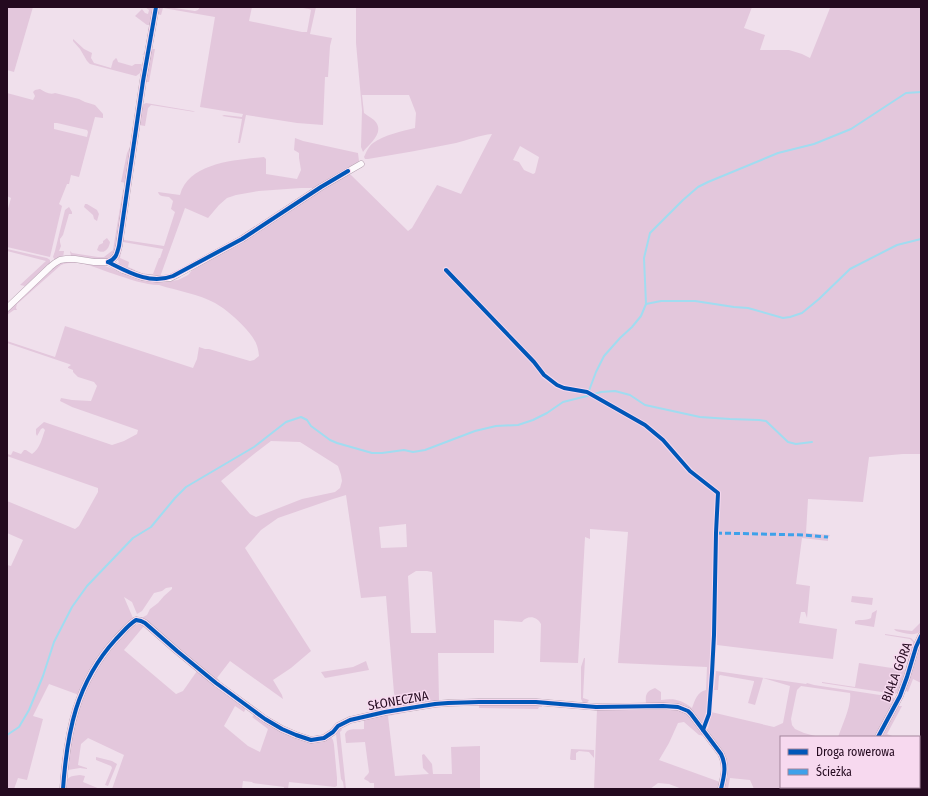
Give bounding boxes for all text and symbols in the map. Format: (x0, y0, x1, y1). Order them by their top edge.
street label: BIAŁA GÓRA (878, 640, 915, 704)
street label: SŁONECZNA (367, 688, 430, 713)
legend (780, 736, 920, 788)
text: Droga rowerowa (816, 745, 895, 759)
text: Ścieżka (816, 764, 852, 779)

